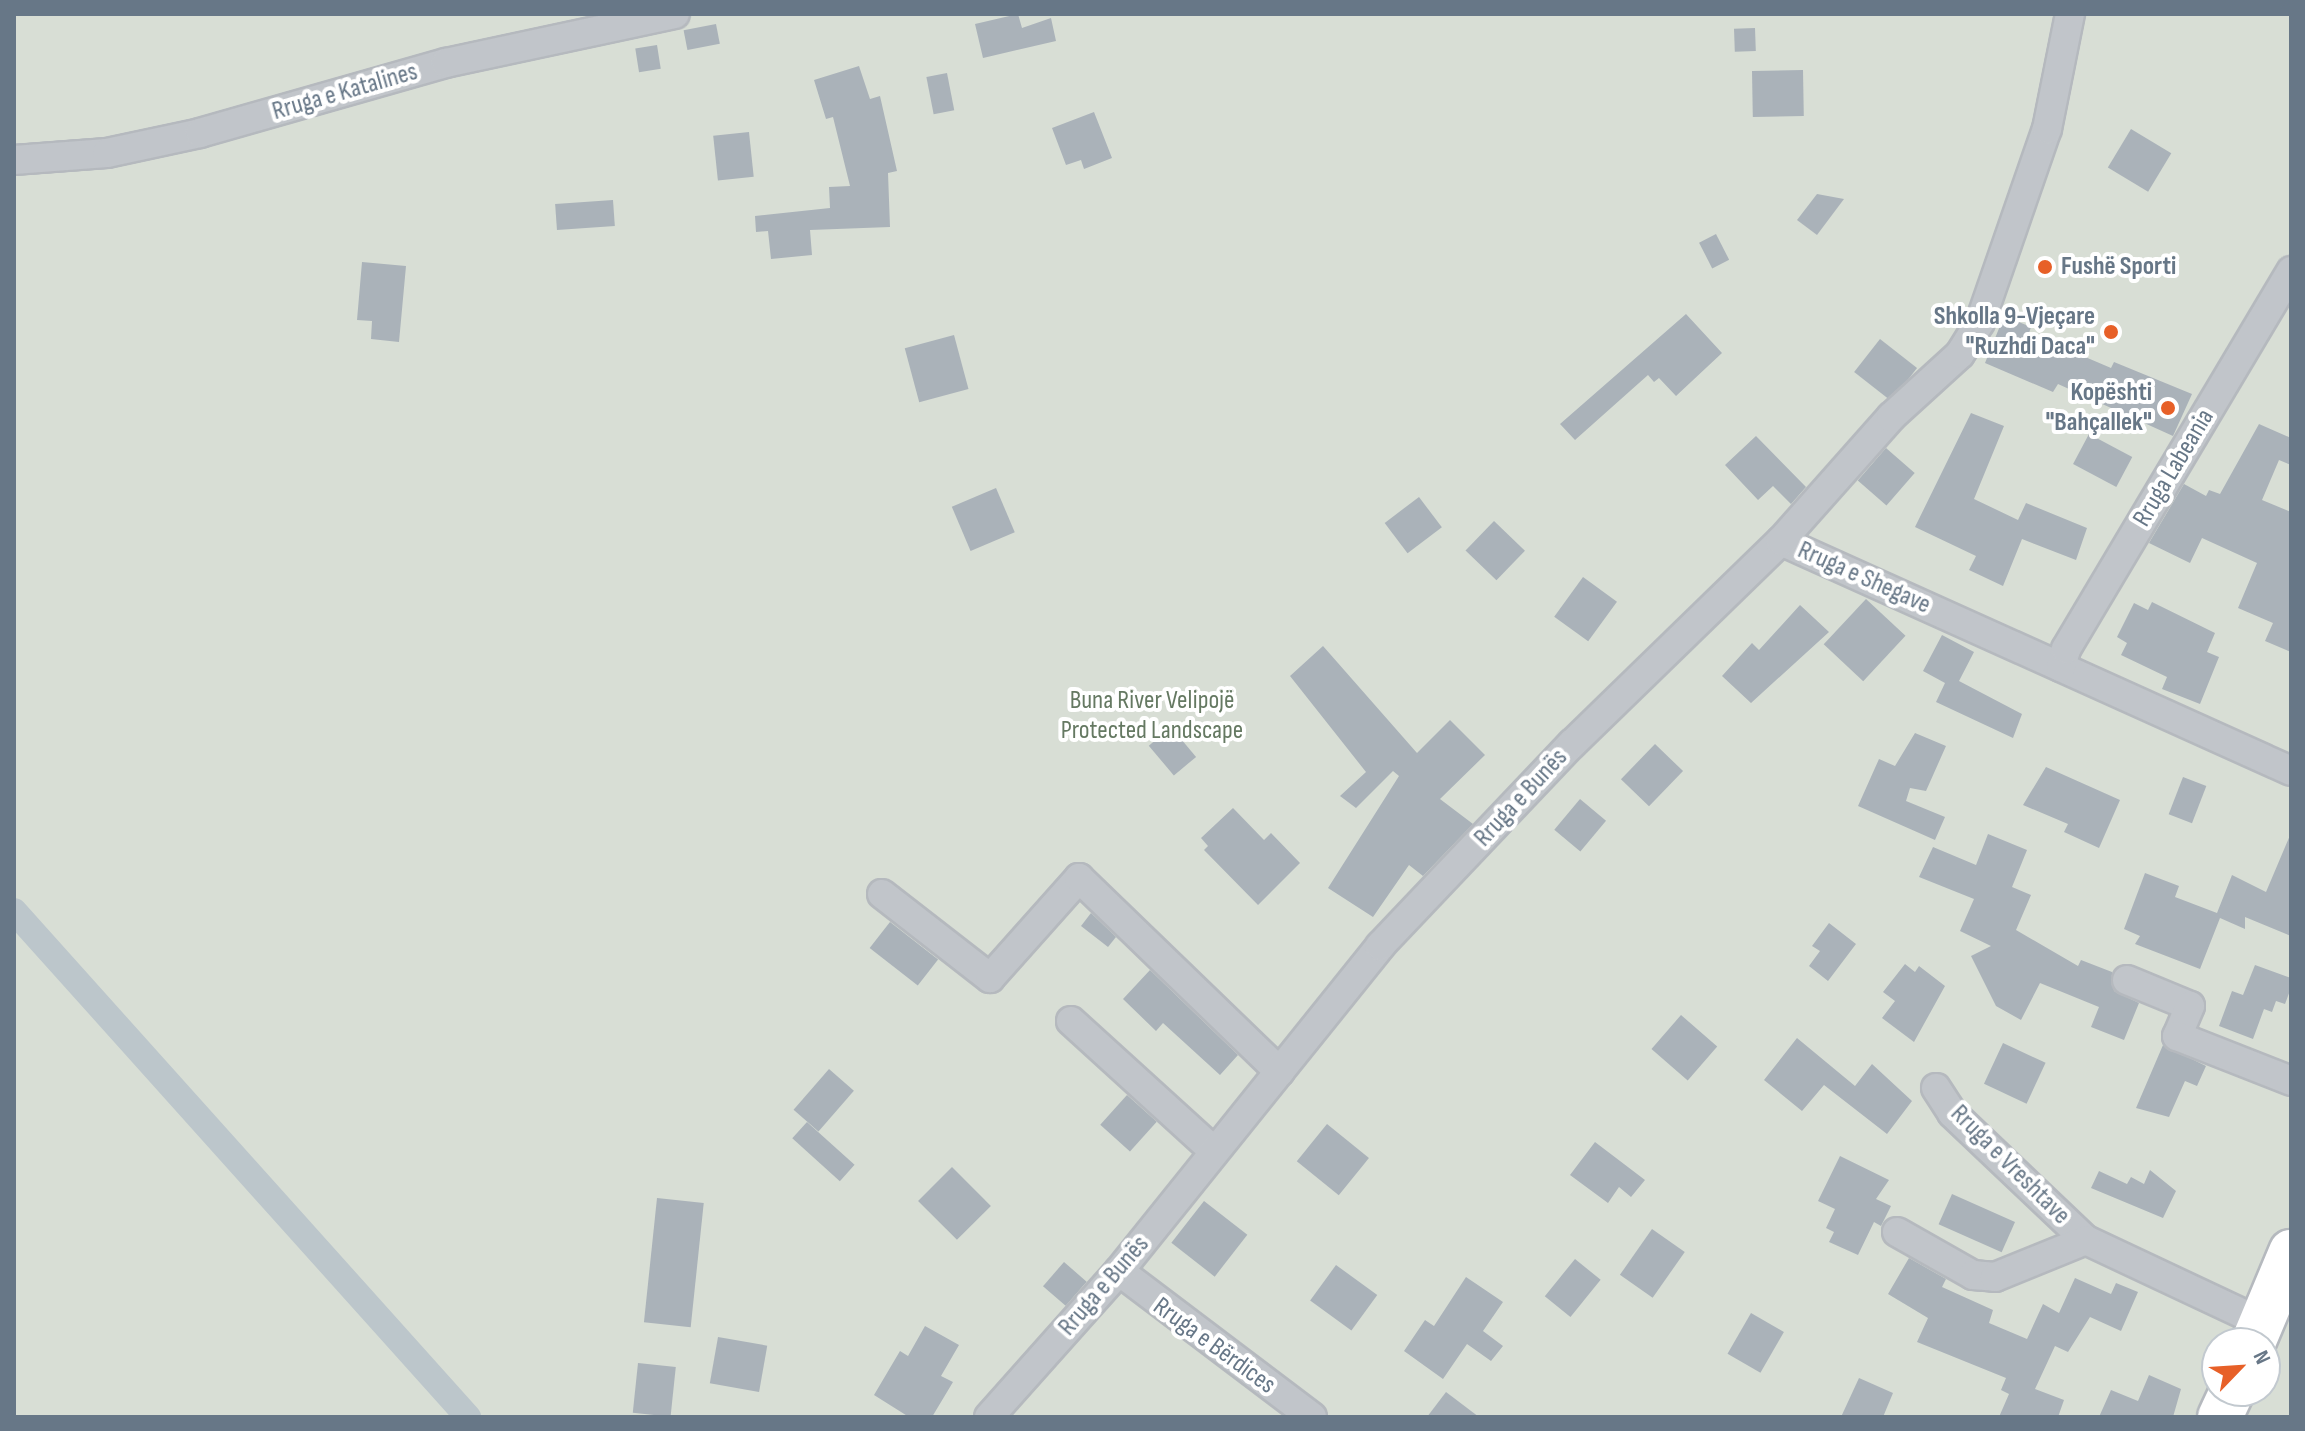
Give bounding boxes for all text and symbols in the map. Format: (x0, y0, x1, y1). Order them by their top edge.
street label: Rruga e Katalines (269, 56, 421, 128)
place label: Fushë Sporti (2061, 251, 2176, 283)
marker: Fushë Sporti (2036, 258, 2054, 276)
place label: Shkolla 9-Vjeçare "Ruzhdi Daca" (1934, 301, 2095, 362)
marker: Shkolla 9-Vjeçare "Ruzhdi Daca" (2102, 323, 2120, 341)
place label: Kopështi "Bahçallek" (2045, 377, 2152, 438)
marker: Kopështi "Bahçallek" (2159, 399, 2177, 417)
street label: Rruga Labeania (2127, 404, 2221, 532)
street label: Rruga e Shegave (1793, 535, 1935, 621)
park label: Buna River Velipojë Protected Landscape (1061, 685, 1243, 746)
street label: Rruga e Bunës (1468, 743, 1574, 853)
street label: Rruga e Vreshtave (1944, 1099, 2076, 1231)
street label: Rruga e Bunës (1052, 1230, 1156, 1342)
street label: Rruga e Bërdices (1147, 1291, 1281, 1401)
north arrow (2201, 1327, 2281, 1407)
text: N (2247, 1346, 2276, 1369)

